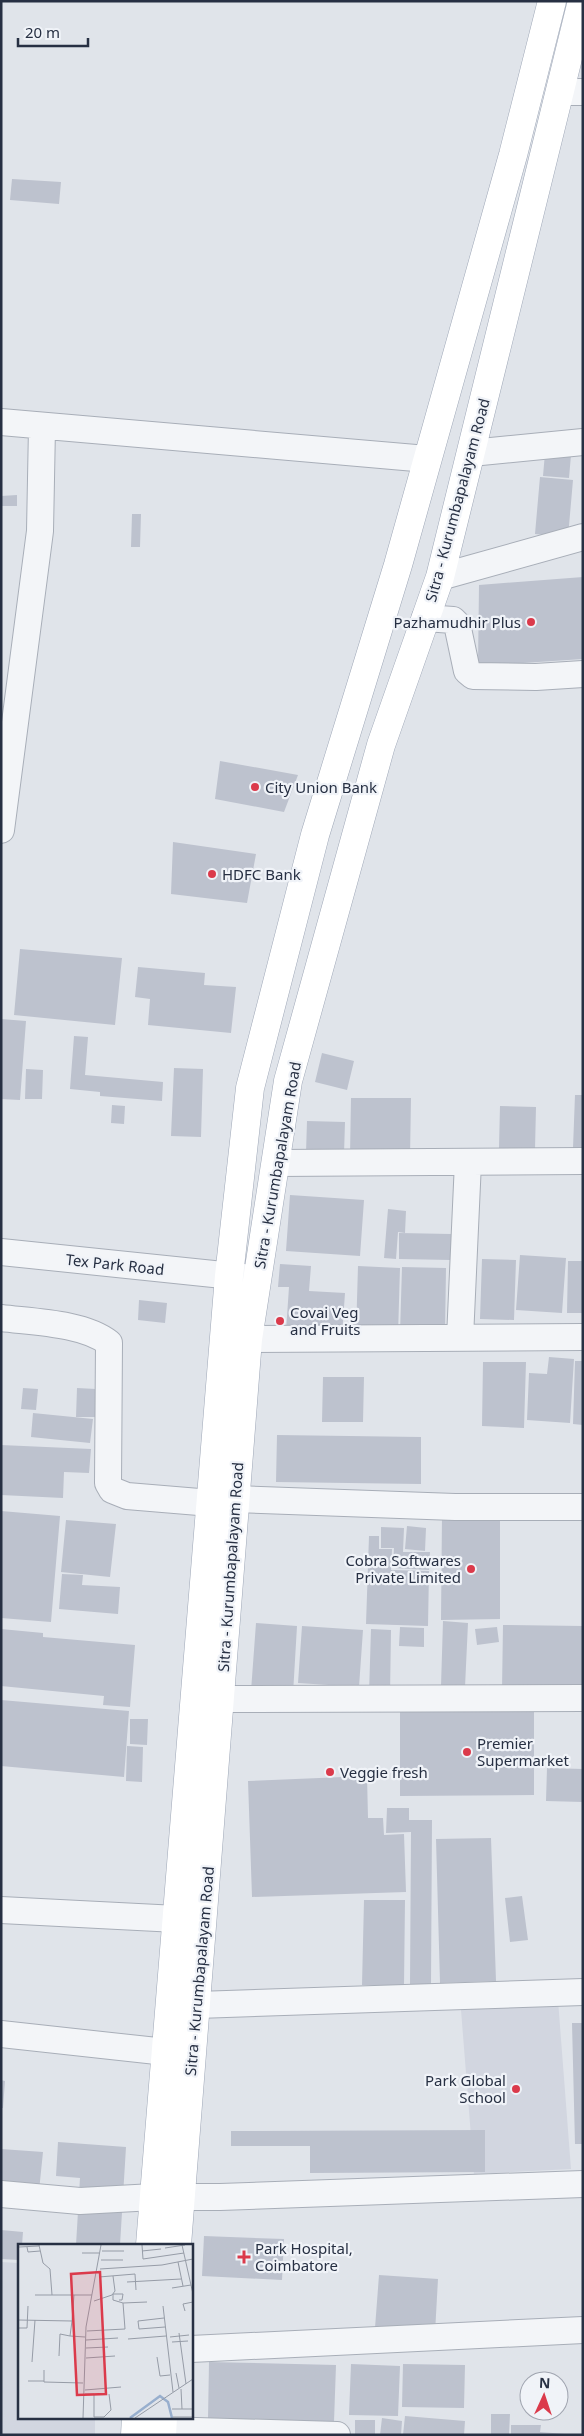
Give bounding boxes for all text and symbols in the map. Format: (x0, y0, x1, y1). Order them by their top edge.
scale bar (18, 15, 88, 47)
text: 20 m (25, 22, 60, 42)
street label: Sitra - Kurumbapalayam Road (420, 396, 494, 604)
place label: Pazhamudhir Plus (394, 612, 521, 632)
marker: Pazhamudhir Plus (525, 616, 537, 628)
place label: City Union Bank (265, 777, 377, 797)
marker: City Union Bank (249, 781, 261, 793)
place label: HDFC Bank (222, 864, 301, 884)
marker: HDFC Bank (206, 868, 218, 880)
street label: Sitra - Kurumbapalayam Road (249, 1060, 305, 1270)
street label: Tex Park Road (65, 1249, 165, 1279)
place label: Covai Veg and Fruits (290, 1302, 361, 1339)
marker: Covai Veg and Fruits (274, 1315, 286, 1327)
street label: Sitra - Kurumbapalayam Road (213, 1462, 247, 1672)
place label: Cobra Softwares Private Limited (345, 1550, 461, 1587)
marker: Cobra Softwares Private Limited (465, 1563, 477, 1575)
place label: Premier Supermarket (477, 1733, 569, 1770)
marker: Premier Supermarket (461, 1746, 473, 1758)
place label: Veggie fresh (340, 1762, 428, 1782)
marker: Veggie fresh (324, 1766, 336, 1778)
street label: Sitra - Kurumbapalayam Road (180, 1865, 218, 2077)
place label: Park Global School (425, 2070, 506, 2107)
marker: Park Global School (510, 2083, 522, 2095)
place label: Park Hospital, Coimbatore (255, 2238, 353, 2275)
inset map (18, 2244, 192, 2418)
marker: Park Hospital, Coimbatore (237, 2250, 251, 2264)
north arrow (519, 2371, 569, 2421)
text: N (539, 2373, 551, 2392)

